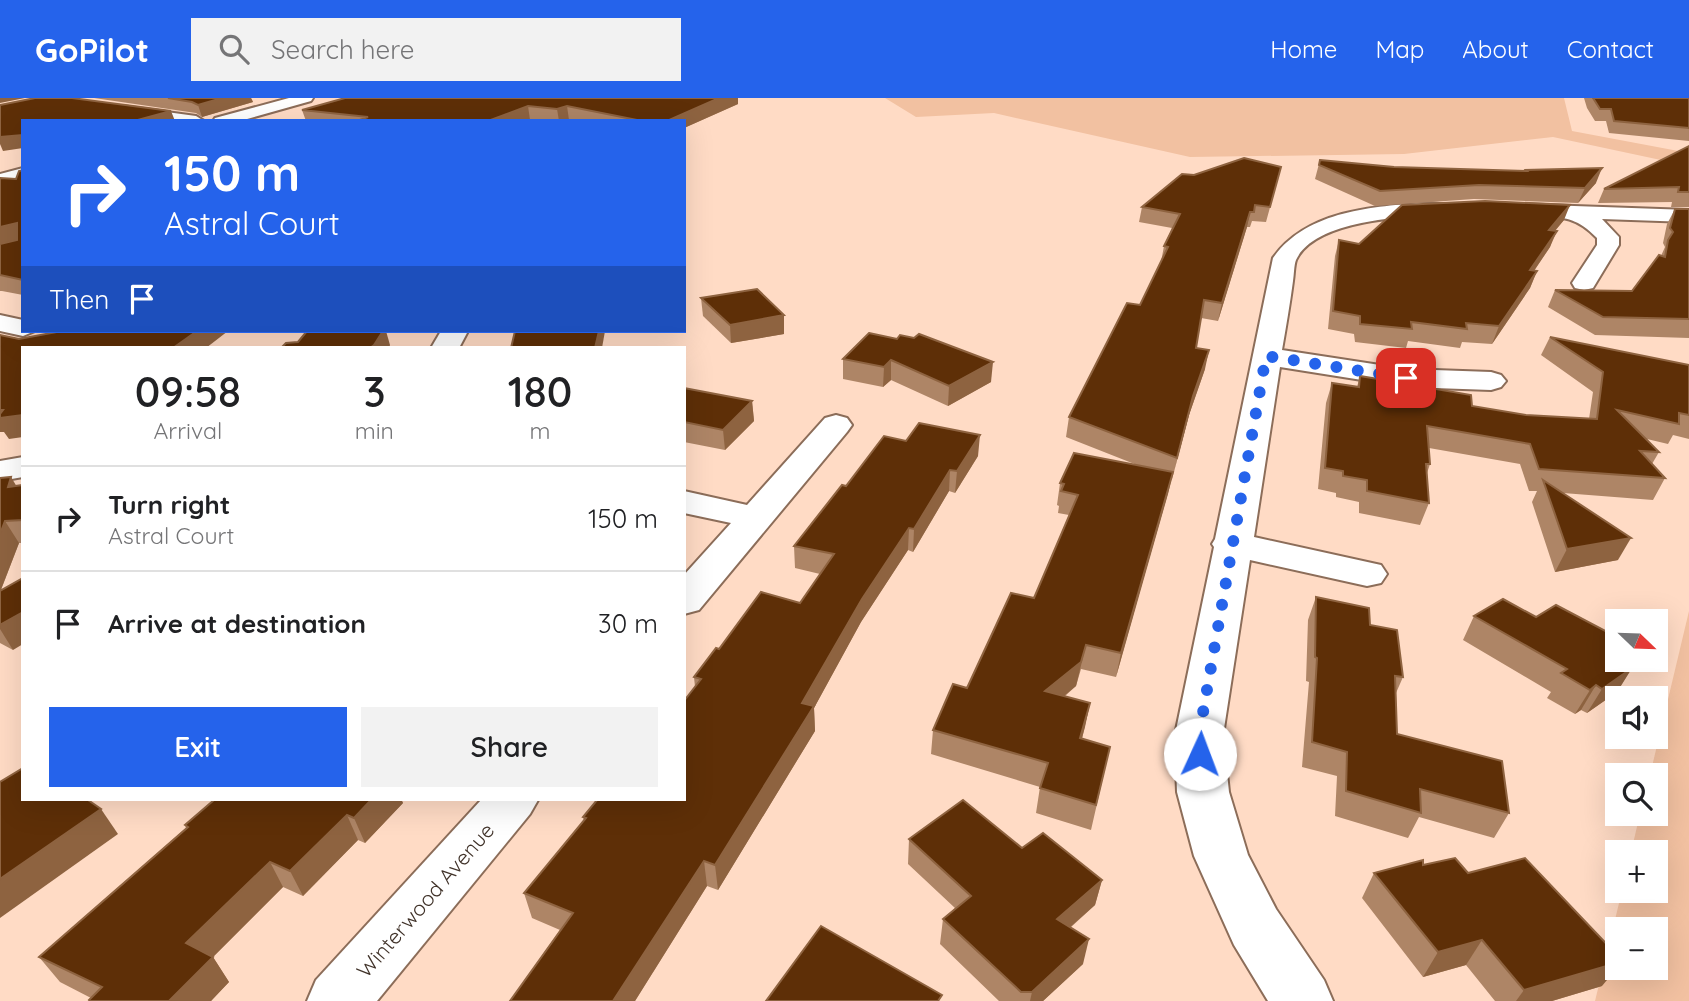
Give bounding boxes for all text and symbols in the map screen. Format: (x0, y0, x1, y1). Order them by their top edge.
search box (191, 18, 681, 81)
text: GoPilot (35, 29, 149, 70)
icon: search (215, 30, 253, 68)
text: Search here (271, 33, 414, 66)
text: Home (1270, 34, 1337, 64)
text: Map (1375, 34, 1424, 64)
text: About (1462, 34, 1529, 64)
text: Contact (1567, 34, 1654, 64)
text: 150 m (164, 142, 300, 203)
icon: right (49, 147, 140, 238)
text: Astral Court (164, 203, 340, 243)
icon: arrive (123, 280, 161, 318)
text: Then (49, 283, 109, 316)
pin (1376, 348, 1436, 408)
icon: arrive (1387, 359, 1425, 397)
text: 09:58 (135, 365, 241, 418)
text: 3 (363, 365, 386, 418)
text: 180 (508, 365, 572, 418)
text: Arrival (153, 416, 222, 445)
text: min (355, 416, 394, 445)
text: m (529, 416, 550, 445)
text: Turn right (108, 488, 230, 521)
icon: right (49, 500, 87, 538)
text: 150 m (588, 502, 658, 535)
text: Astral Court (108, 521, 234, 550)
icon: arrive (49, 605, 87, 643)
text: Arrive at destination (108, 607, 366, 640)
text: 30 m (598, 607, 658, 640)
north arrow (1605, 609, 1668, 672)
map controls (1605, 609, 1668, 980)
button: sound (1605, 686, 1668, 749)
button: Exit (49, 707, 347, 787)
button: Share (361, 707, 658, 787)
position arrow (1163, 717, 1237, 791)
button: search (1605, 763, 1668, 826)
street label: Winterwood Avenue (351, 817, 499, 983)
button: + (1605, 840, 1668, 903)
button: − (1605, 917, 1668, 980)

